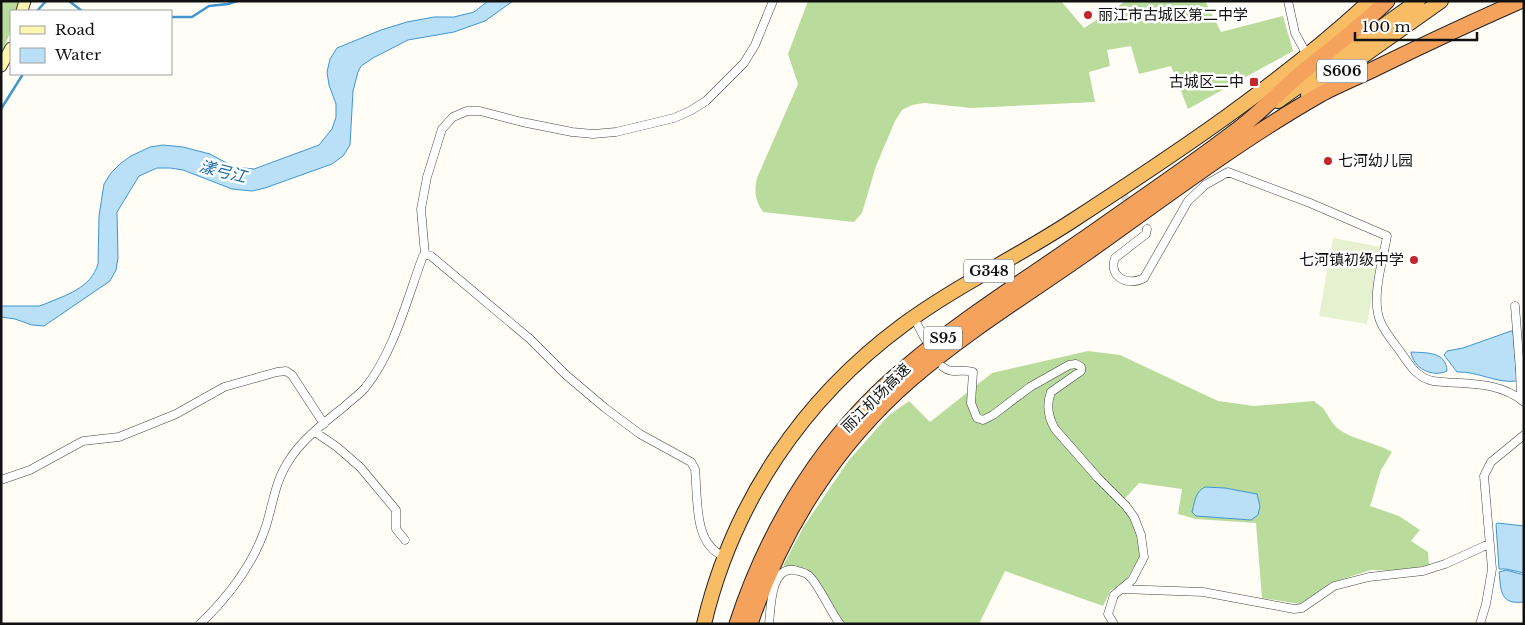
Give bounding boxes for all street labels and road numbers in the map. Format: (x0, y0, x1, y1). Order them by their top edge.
road number: S606 (1317, 59, 1367, 82)
road number: G348 (964, 260, 1014, 282)
road number: S95 (924, 326, 962, 349)
street label: 丽江机场高速 (837, 359, 914, 436)

